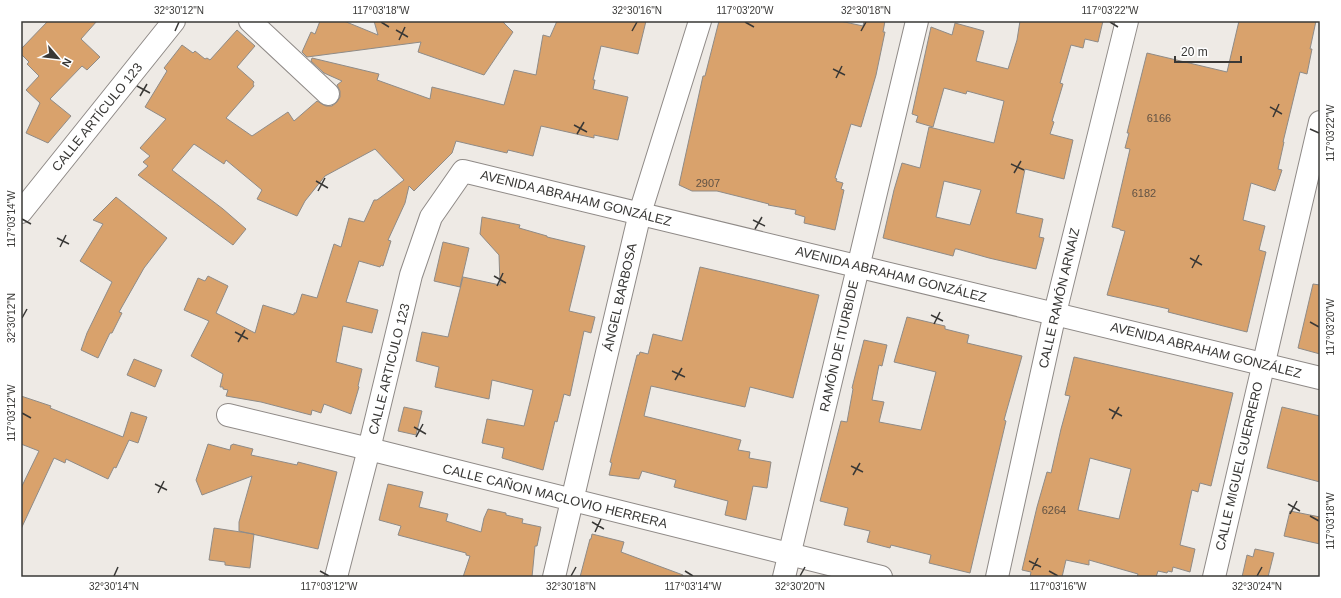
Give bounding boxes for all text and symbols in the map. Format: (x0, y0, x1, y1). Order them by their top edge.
text: 32°30'12"N (154, 5, 204, 16)
text: 117°03'18"W (352, 5, 410, 16)
text: 32°30'16"N (612, 5, 662, 16)
text: 117°03'20"W (716, 5, 774, 16)
text: 32°30'18"N (841, 5, 891, 16)
text: 117°03'22"W (1081, 5, 1139, 16)
north arrow (38, 38, 78, 78)
scale bar (1175, 38, 1241, 64)
text: 20 m (1181, 45, 1208, 59)
text: N (60, 56, 74, 69)
street label: CALLE ARTÍCULO 123 (49, 60, 145, 174)
text: 117°03'22"W (1325, 104, 1336, 162)
house number: 6166 (1147, 112, 1171, 124)
street label: AVENIDA ABRAHAM GONZÁLEZ (479, 167, 673, 229)
house number: 2907 (696, 177, 720, 189)
house number: 6182 (1132, 187, 1156, 199)
text: 117°03'14"W (6, 190, 17, 248)
street label: CALLE RAMÓN ARNAIZ (1036, 226, 1082, 370)
street label: ÁNGEL BARBOSA (600, 241, 640, 352)
street label: AVENIDA ABRAHAM GONZÁLEZ (794, 243, 988, 305)
street label: RAMÓN DE ITURBIDE (817, 279, 861, 413)
text: 32°30'12"N (6, 293, 17, 343)
text: 117°03'20"W (1325, 298, 1336, 356)
street label: CALLE ARTICULO 123 (365, 302, 413, 436)
street label: AVENIDA ABRAHAM GONZÁLEZ (1109, 319, 1303, 381)
street label: CALLE MIGUEL GUERRERO (1212, 380, 1266, 552)
text: 117°03'12"W (6, 384, 17, 442)
street label: CALLE CAÑON MACLOVIO HERRERA (441, 461, 669, 531)
text: 117°03'18"W (1325, 492, 1336, 550)
house number: 6264 (1042, 504, 1066, 516)
text: 32°30'14"N (89, 581, 139, 592)
text: 117°03'12"W (300, 581, 358, 592)
text: 32°30'18"N (546, 581, 596, 592)
text: 117°03'14"W (664, 581, 722, 592)
text: 32°30'20"N (775, 581, 825, 592)
text: 117°03'16"W (1029, 581, 1087, 592)
text: 32°30'24"N (1232, 581, 1282, 592)

